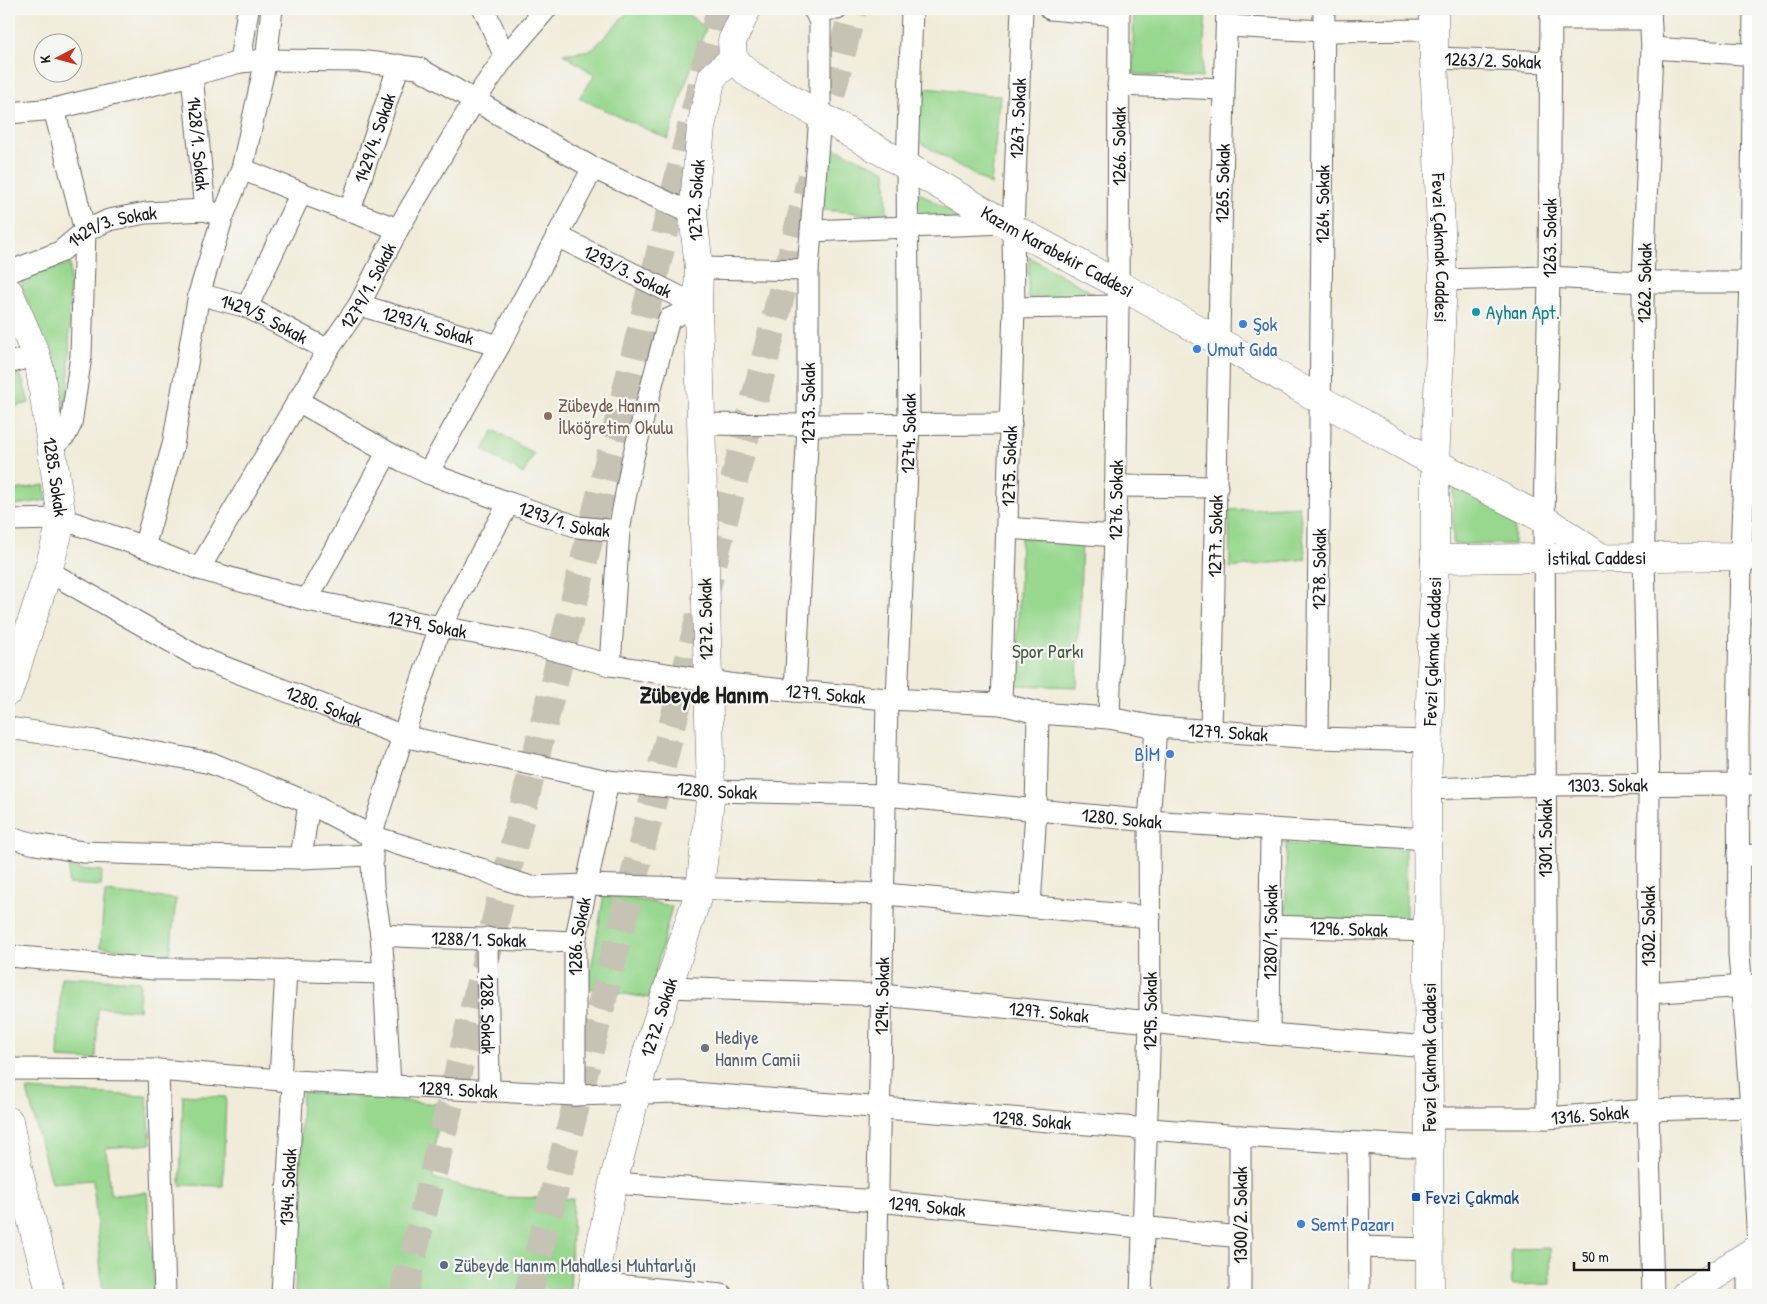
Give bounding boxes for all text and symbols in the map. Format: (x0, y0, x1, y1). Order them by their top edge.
north arrow (32, 32, 82, 82)
street label: 1263/2. Sokak (1444, 45, 1542, 75)
text: K (35, 54, 54, 64)
street label: 1267. Sokak (1003, 77, 1032, 159)
street label: 1429/4. Sokak (347, 90, 402, 186)
street label: 1428/1. Sokak (181, 96, 216, 192)
street label: 1266. Sokak (1105, 106, 1132, 186)
street label: 1265. Sokak (1208, 143, 1236, 223)
street label: 1272. Sokak (680, 158, 711, 242)
street label: 1264. Sokak (1309, 164, 1336, 243)
street label: Fevzi Çakmak Caddesi (1426, 172, 1456, 323)
street label: 1263. Sokak (1536, 198, 1563, 278)
street label: 1429/3. Sokak (62, 199, 158, 254)
street label: Kazım Karabekir Caddesi (976, 199, 1139, 303)
street label: 1279/1. Sokak (333, 238, 402, 334)
street label: 1293/3. Sokak (579, 238, 677, 304)
street label: 1262. Sokak (1630, 243, 1658, 323)
street label: 1429/5. Sokak (218, 287, 313, 350)
street label: 1293/4. Sokak (379, 299, 477, 351)
place label: Ayhan Apt. (1486, 299, 1560, 325)
marker: Ayhan Apt. (1470, 306, 1482, 318)
place label: Şok (1253, 311, 1277, 337)
marker: Şok (1237, 318, 1249, 330)
place label: Umut Gıda (1207, 336, 1278, 362)
marker: Umut Gıda (1191, 343, 1203, 355)
street label: 1273. Sokak (794, 362, 821, 445)
place label: Zübeyde Hanım İlköğretim Okulu (558, 392, 674, 440)
street label: 1274. Sokak (894, 393, 922, 474)
marker: Zübeyde Hanım İlköğretim Okulu (542, 410, 554, 422)
street label: 1275. Sokak (994, 425, 1023, 507)
street label: 1285. Sokak (37, 435, 74, 518)
street label: 1276. Sokak (1102, 459, 1129, 541)
street label: 1293/1. Sokak (515, 494, 611, 543)
street label: 1277. Sokak (1201, 494, 1229, 578)
street label: 1278. Sokak (1305, 528, 1332, 610)
street label: İstikal Caddesi (1547, 544, 1647, 571)
street label: Fevzi Çakmak Caddesi (1416, 576, 1447, 727)
street label: 1272. Sokak (691, 578, 719, 660)
street label: 1279. Sokak (385, 604, 469, 645)
park label: Spor Parkı (1012, 638, 1084, 664)
street label: 1279. Sokak (784, 677, 867, 710)
district label: Zübeyde Hanım (640, 678, 768, 711)
street label: 1280. Sokak (282, 679, 366, 732)
street label: 1279. Sokak (1187, 716, 1269, 748)
place label: BİM (1135, 741, 1160, 767)
marker: BİM (1164, 748, 1176, 760)
street label: 1303. Sokak (1568, 772, 1648, 798)
street label: 1280. Sokak (676, 775, 758, 805)
street label: 1301. Sokak (1532, 798, 1558, 877)
street label: 1280. Sokak (1080, 801, 1163, 835)
street label: 1280/1. Sokak (1257, 884, 1283, 980)
street label: 1302. Sokak (1635, 885, 1661, 966)
street label: 1286. Sokak (562, 894, 597, 976)
street label: 1296. Sokak (1309, 914, 1389, 943)
street label: 1288/1. Sokak (431, 924, 527, 953)
street label: 1294. Sokak (868, 957, 895, 1035)
street label: 1295. Sokak (1136, 972, 1163, 1051)
street label: 1288. Sokak (474, 974, 502, 1054)
street label: 1272. Sokak (633, 974, 683, 1060)
street label: Fevzi Çakmak Caddesi (1416, 982, 1442, 1133)
street label: 1297. Sokak (1008, 995, 1090, 1029)
place label: Hediye Hanım Camii (715, 1024, 801, 1072)
marker: Hediye Hanım Camii (699, 1042, 711, 1054)
street label: 1289. Sokak (418, 1074, 499, 1104)
street label: 1316. Sokak (1550, 1099, 1630, 1131)
street label: 1298. Sokak (992, 1104, 1073, 1136)
street label: 1344. Sokak (273, 1148, 303, 1227)
street label: 1300/2. Sokak (1227, 1166, 1253, 1264)
place label: Fevzi Çakmak (1425, 1184, 1519, 1210)
street label: 1299. Sokak (887, 1189, 967, 1223)
marker: Fevzi Çakmak (1410, 1191, 1422, 1203)
place label: Semt Pazarı (1311, 1211, 1395, 1237)
marker: Semt Pazarı (1295, 1218, 1307, 1230)
scale bar (1574, 1239, 1710, 1271)
text: 50 m (1582, 1246, 1609, 1267)
place label: Zübeyde Hanım Mahallesi Muhtarlığı (454, 1252, 697, 1278)
marker: Zübeyde Hanım Mahallesi Muhtarlığı (438, 1259, 450, 1271)

